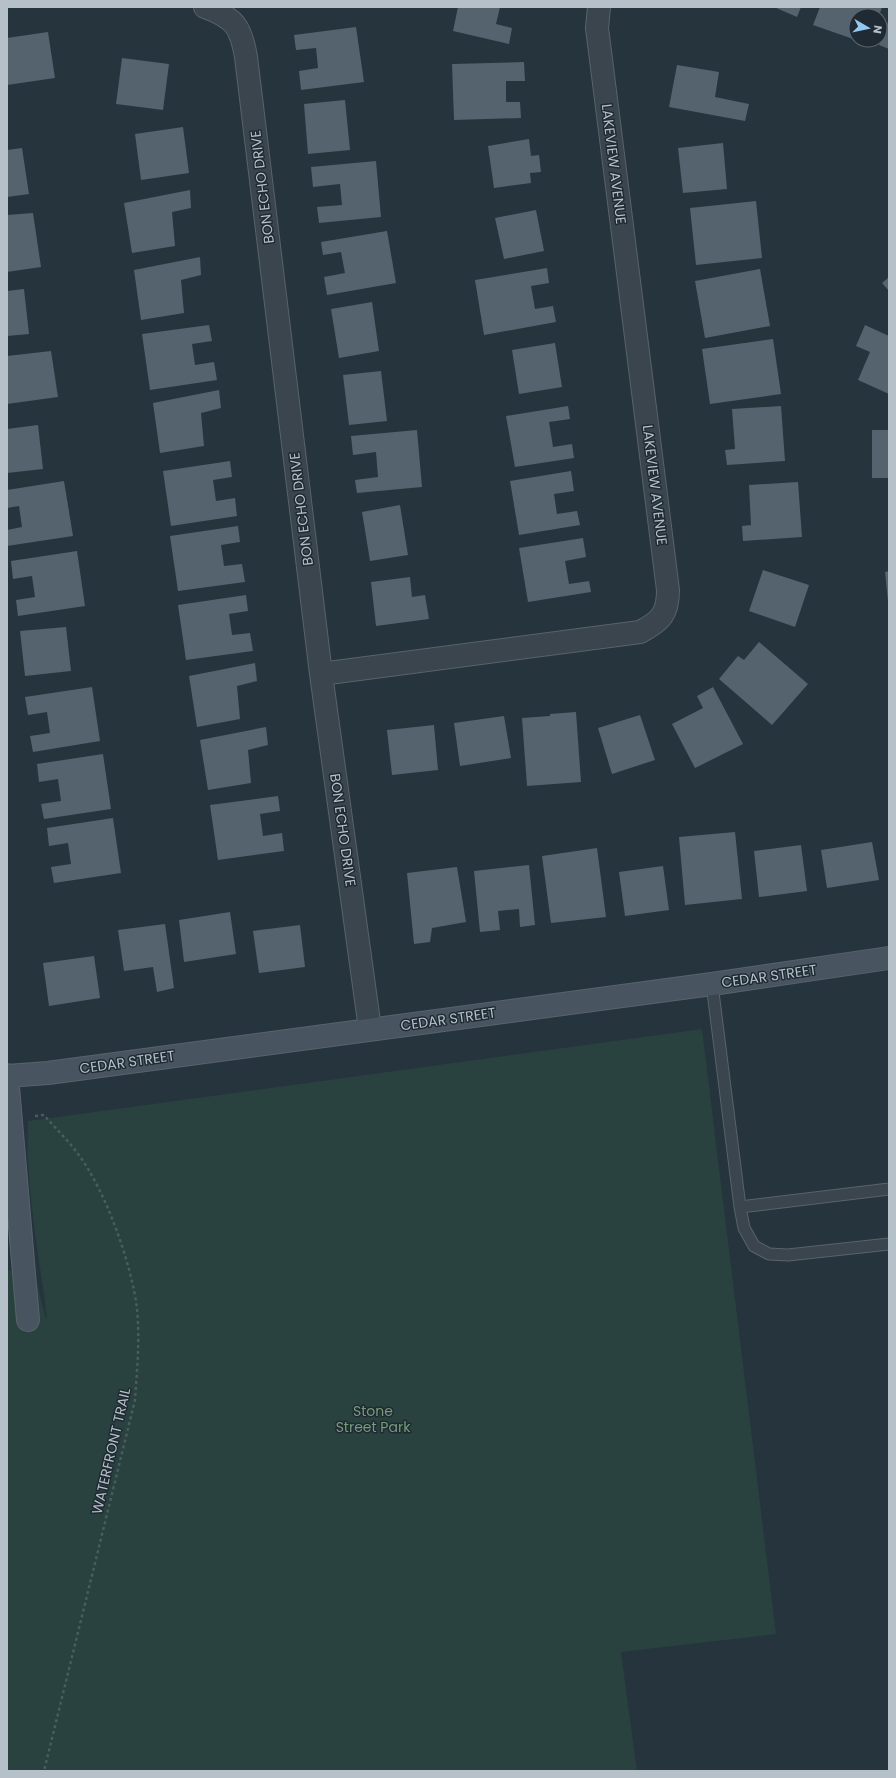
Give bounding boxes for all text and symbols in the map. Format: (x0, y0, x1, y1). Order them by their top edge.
north arrow (848, 8, 888, 48)
text: N (869, 24, 886, 35)
street label: LAKEVIEW AVENUE (597, 103, 631, 225)
street label: BON ECHO DRIVE (245, 129, 279, 245)
street label: LAKEVIEW AVENUE (638, 424, 672, 546)
street label: BON ECHO DRIVE (284, 451, 318, 567)
street label: BON ECHO DRIVE (325, 772, 361, 888)
street label: CEDAR STREET (720, 959, 818, 993)
street label: CEDAR STREET (399, 1002, 497, 1036)
street label: CEDAR STREET (78, 1045, 176, 1079)
street label: WATERFRONT TRAIL (87, 1386, 135, 1516)
park label: Stone Street Park (336, 1401, 411, 1437)

